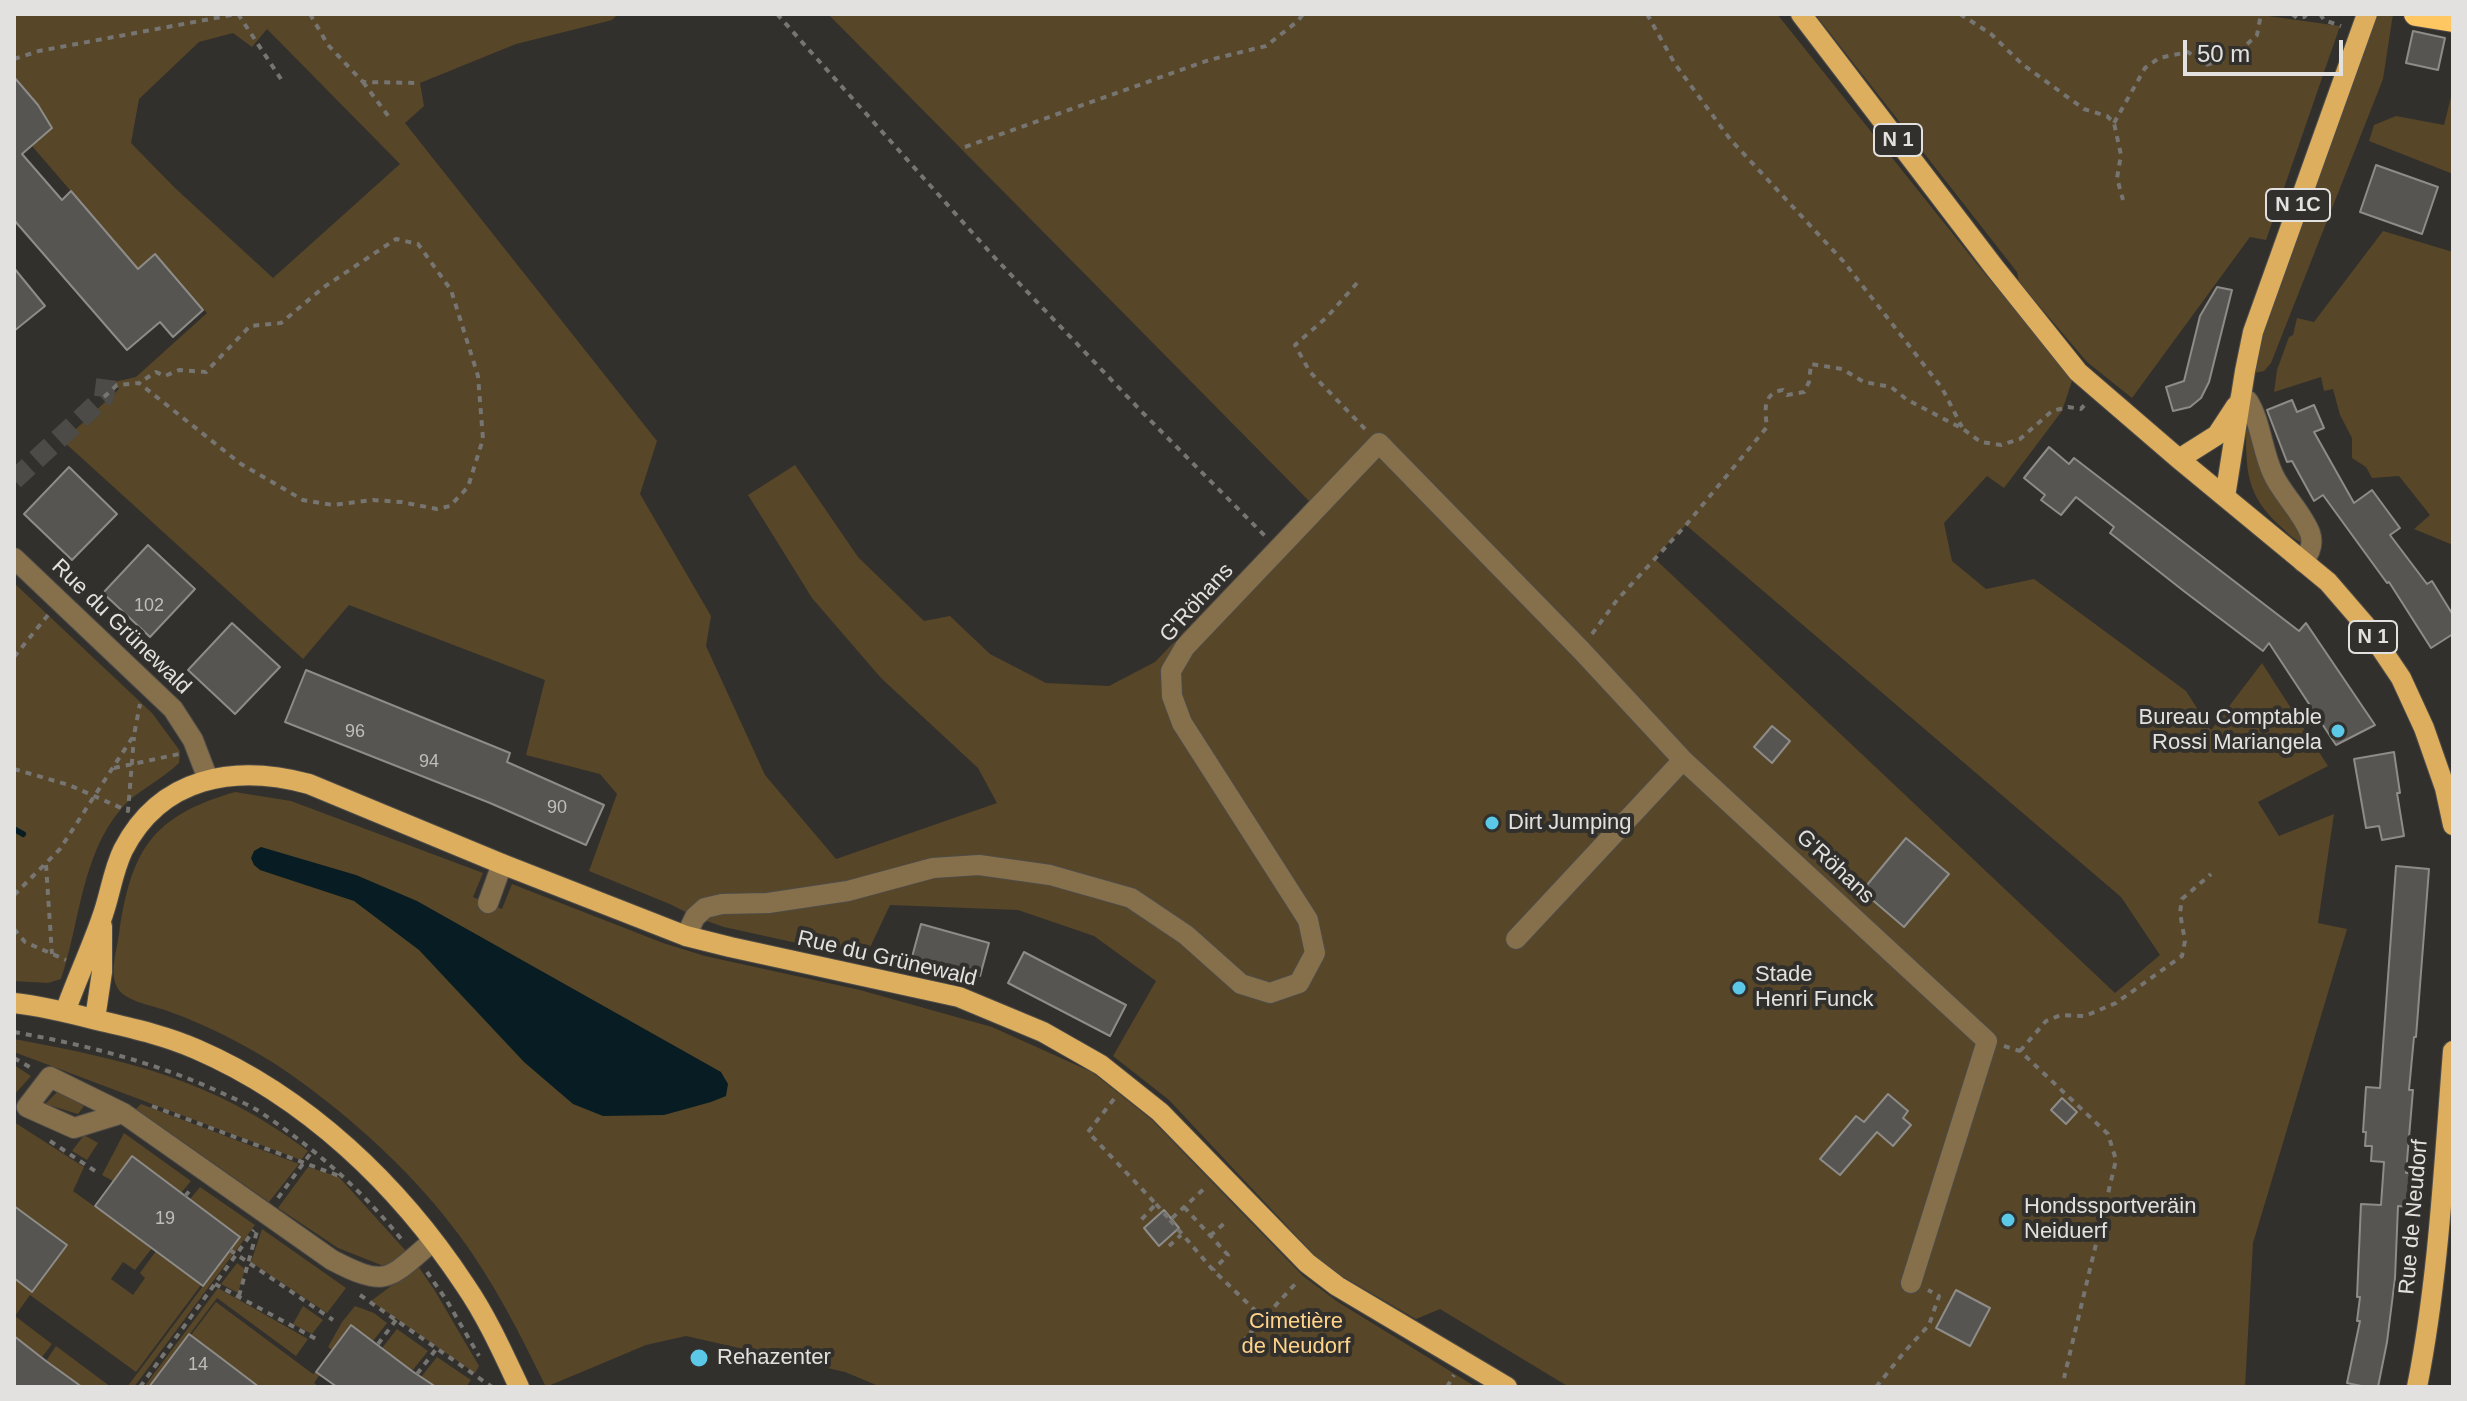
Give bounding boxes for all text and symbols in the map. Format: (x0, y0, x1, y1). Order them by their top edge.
scale bar (2187, 24, 2347, 74)
text: 50 m (2197, 40, 2250, 67)
road number: N 1 (1874, 124, 1922, 156)
road number: N 1C (2266, 189, 2330, 221)
street label: Rue du Grünewald (46, 554, 196, 700)
street label: G'Röhans (1155, 558, 1239, 648)
house number: 102 (134, 595, 164, 617)
road number: N 1 (2349, 621, 2397, 653)
place label: Bureau Comptable Rossi Mariangela (2139, 705, 2322, 756)
house number: 96 (345, 721, 365, 743)
marker: Bureau Comptable Rossi Mariangela (2329, 722, 2347, 740)
house number: 94 (419, 751, 439, 773)
house number: 90 (547, 797, 567, 819)
place label: Dirt Jumping (1508, 810, 1631, 836)
marker: Dirt Jumping (1483, 814, 1501, 832)
street label: G'Röhans (1790, 824, 1880, 910)
street label: Rue du Grünewald (795, 926, 979, 992)
place label: Stade Henri Funck (1755, 962, 1874, 1014)
marker: Stade Henri Funck (1730, 979, 1748, 997)
street label: Rue de Neudorf (2394, 1138, 2434, 1296)
place label: Hondssportveräin Neiduerf (2024, 1194, 2196, 1246)
house number: 19 (155, 1208, 175, 1230)
marker: Hondssportveräin Neiduerf (1999, 1211, 2017, 1229)
park label: Cimetière de Neudorf (1242, 1309, 1350, 1360)
place label: Rehazenter (717, 1345, 831, 1371)
marker: Rehazenter (688, 1347, 710, 1369)
house number: 14 (188, 1354, 208, 1376)

